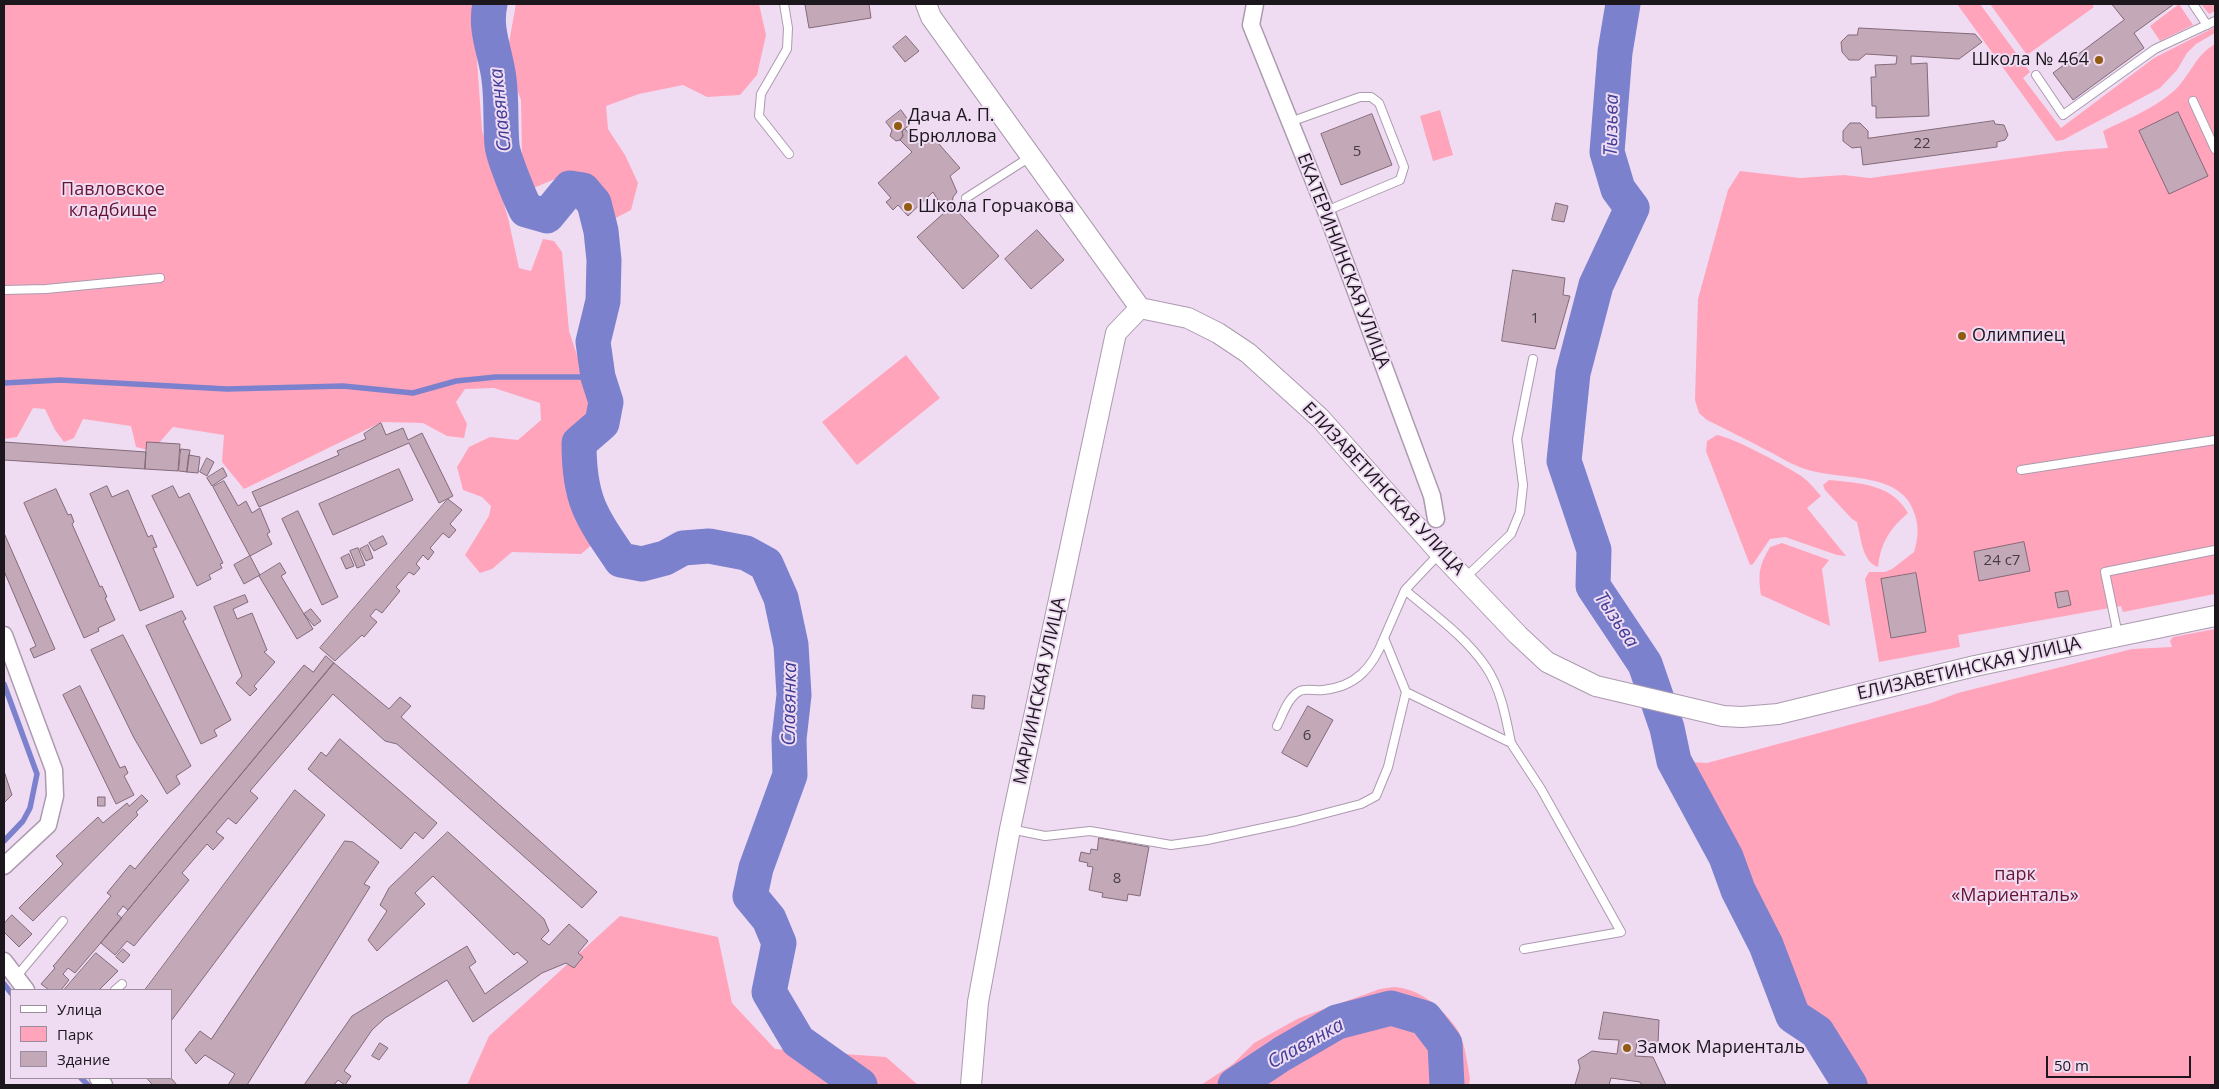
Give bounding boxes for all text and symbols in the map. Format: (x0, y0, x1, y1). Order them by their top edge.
place label: Школа № 464 (1971, 49, 2089, 71)
marker: Школа № 464 (2093, 54, 2105, 66)
water label: Славянка (485, 67, 517, 153)
water label: Тызьва (1600, 94, 1624, 156)
place label: Дача А. П. Брюллова (908, 105, 997, 148)
marker: Дача А. П. Брюллова (892, 120, 904, 132)
house number: 22 (1913, 135, 1931, 153)
house number: 5 (1353, 143, 1361, 161)
street label: ЕКАТЕРИНИНСКАЯ УЛИЦА (1292, 150, 1394, 372)
park label: Павловское кладбище (61, 179, 165, 222)
place label: Школа Горчакова (918, 196, 1074, 218)
marker: Школа Горчакова (902, 201, 914, 213)
house number: 1 (1531, 310, 1539, 328)
place label: Олимпиец (1972, 325, 2065, 347)
marker: Олимпиец (1956, 330, 1968, 342)
street label: ЕЛИЗАВЕТИНСКАЯ УЛИЦА (1297, 398, 1469, 580)
house number: 24 с7 (1984, 552, 2020, 570)
water label: Тызьва (1589, 588, 1643, 652)
street label: МАРИИНСКАЯ УЛИЦА (1010, 595, 1070, 787)
street label: ЕЛИЗАВЕТИНСКАЯ УЛИЦА (1855, 633, 2083, 705)
water label: Славянка (778, 662, 802, 746)
house number: 6 (1303, 727, 1311, 745)
park label: парк «Мариенталь» (1951, 864, 2079, 906)
house number: 8 (1113, 870, 1121, 888)
legend (10, 989, 172, 1079)
text: Улица (57, 999, 102, 1019)
water label: Славянка (1264, 1014, 1348, 1074)
text: Парк (57, 1024, 93, 1044)
place label: Замок Мариенталь (1637, 1037, 1805, 1059)
marker: Замок Мариенталь (1621, 1042, 1633, 1054)
scale bar (2049, 1046, 2194, 1078)
text: Здание (57, 1049, 110, 1069)
text: 50 m (2054, 1055, 2089, 1075)

